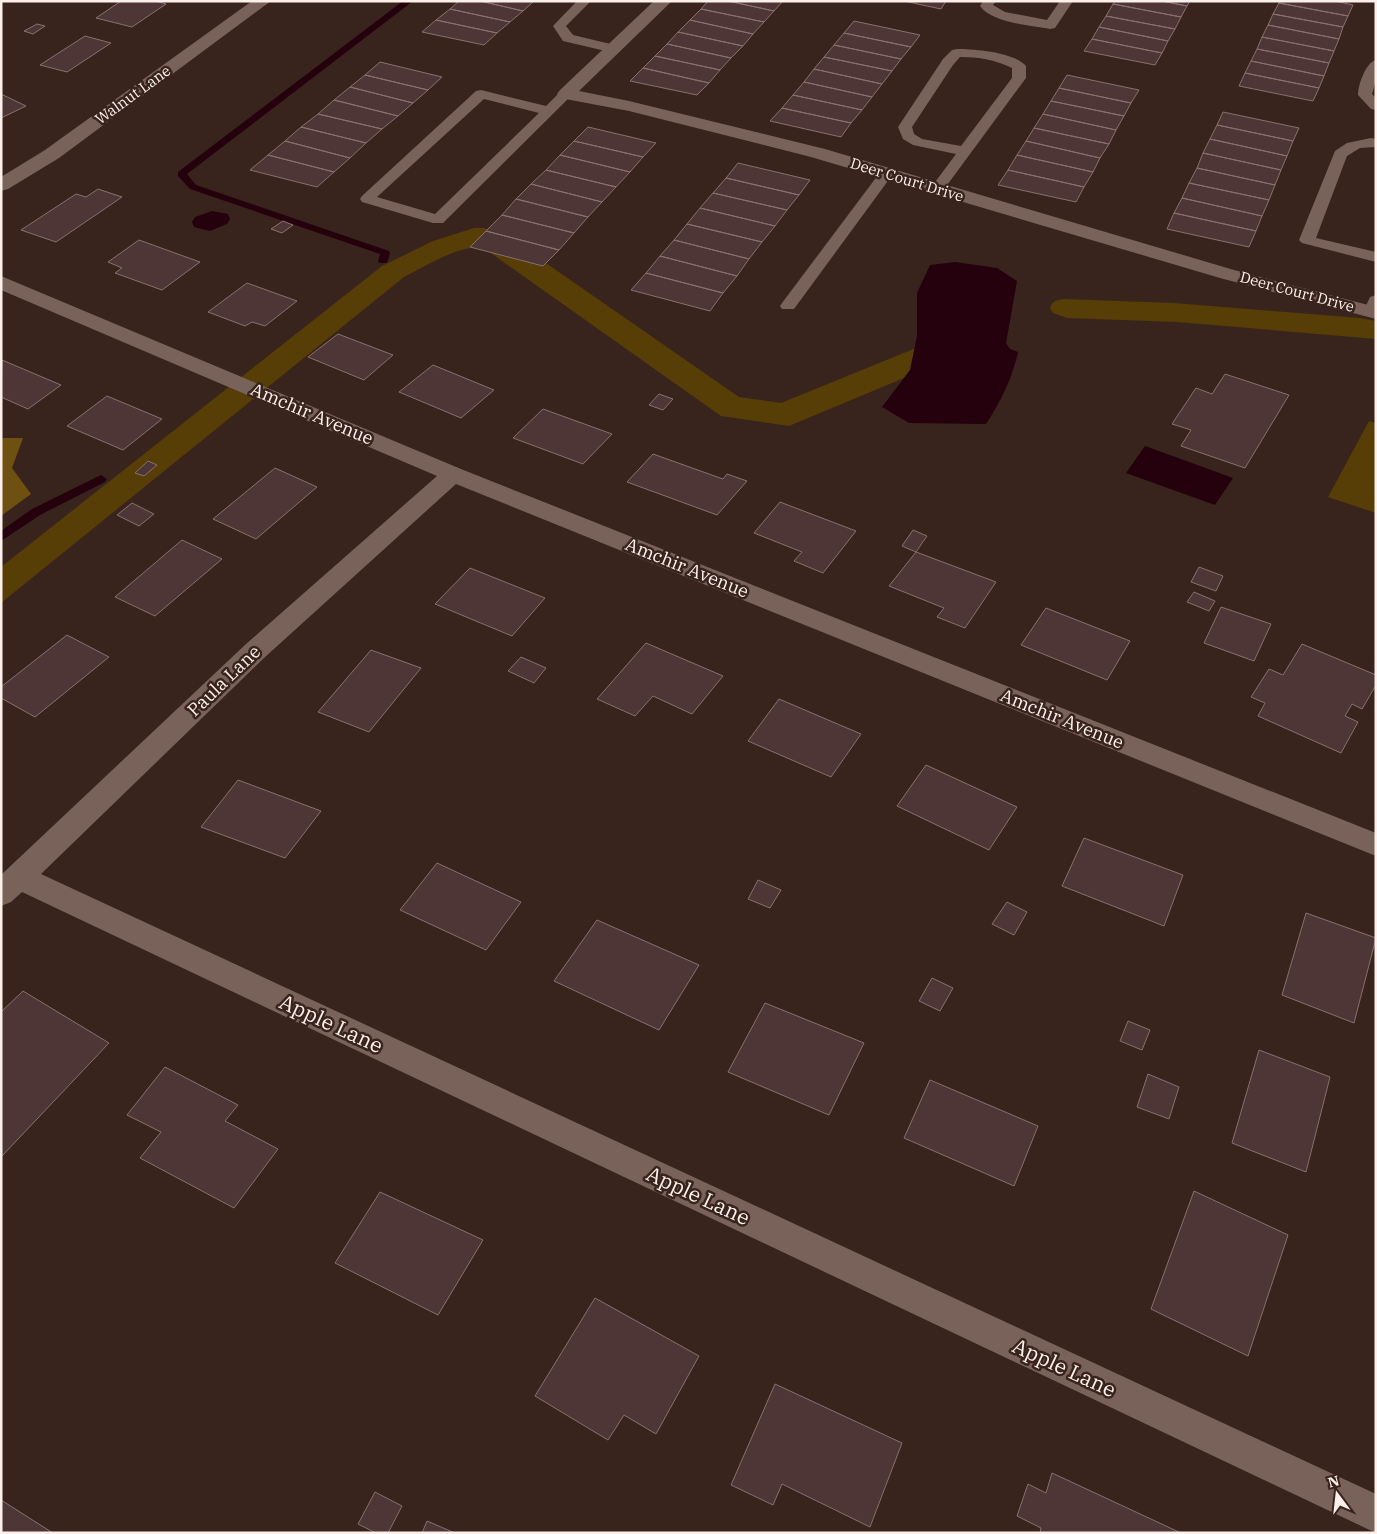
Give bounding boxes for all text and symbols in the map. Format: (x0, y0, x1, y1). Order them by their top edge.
street label: Walnut Lane (91, 61, 174, 128)
street label: Deer Court Drive (848, 153, 966, 206)
street label: Deer Court Drive (1238, 267, 1356, 316)
street label: Amchir Avenue (247, 377, 377, 450)
street label: Amchir Avenue (622, 532, 752, 603)
street label: Paula Lane (182, 640, 265, 721)
street label: Amchir Avenue (997, 683, 1127, 754)
street label: Apple Lane (275, 987, 388, 1059)
street label: Apple Lane (642, 1159, 755, 1231)
street label: Apple Lane (1008, 1331, 1121, 1403)
north arrow (1312, 1469, 1362, 1519)
text: N (1326, 1471, 1341, 1492)

